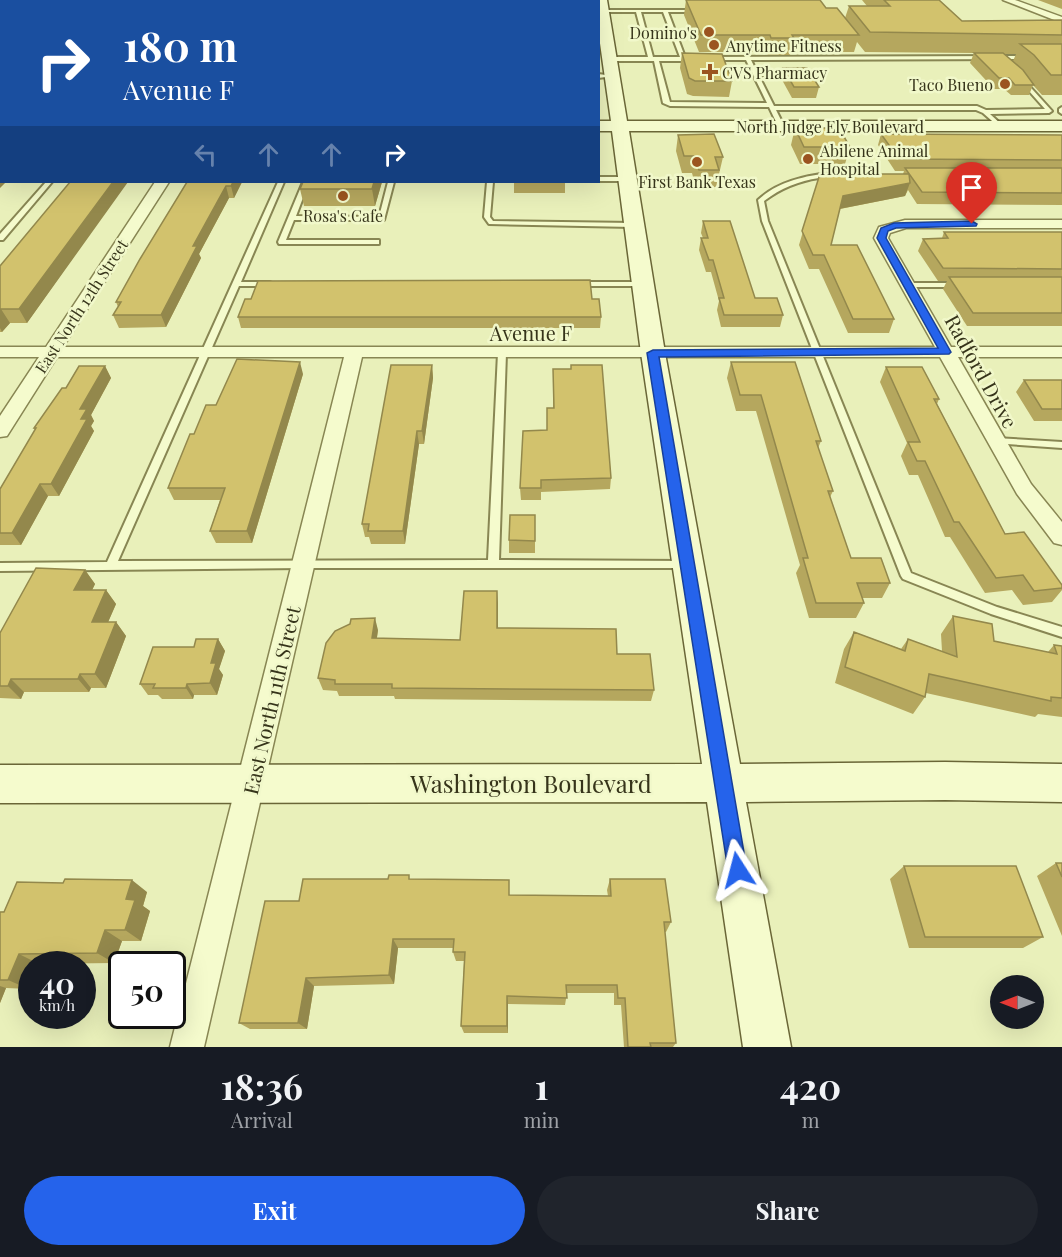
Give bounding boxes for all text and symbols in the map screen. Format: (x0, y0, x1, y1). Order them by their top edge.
text: 180 m (123, 17, 238, 73)
place label: Domino's (630, 22, 697, 43)
icon: right (24, 24, 102, 102)
marker: Domino's (702, 25, 716, 39)
place label: Anytime Fitness (725, 35, 842, 56)
marker: Anytime Fitness (707, 38, 721, 52)
place label: CVS Pharmacy (722, 62, 827, 83)
marker: CVS Pharmacy (703, 65, 717, 79)
text: Avenue F (123, 71, 234, 107)
place label: Taco Bueno (909, 74, 993, 95)
marker: Taco Bueno (998, 77, 1012, 91)
street label: North Judge Ely Boulevard (736, 116, 924, 137)
icon: left (189, 138, 222, 171)
icon: ahead (252, 138, 285, 171)
icon: ahead (315, 138, 348, 171)
icon: right (378, 138, 411, 171)
place label: Abilene Animal Hospital (819, 140, 929, 179)
marker: Abilene Animal Hospital (801, 152, 815, 166)
marker: First Bank Texas (690, 155, 704, 169)
pin (946, 162, 997, 224)
place label: First Bank Texas (638, 171, 756, 192)
icon: arrive (955, 171, 988, 204)
marker: Rosa's Cafe (336, 189, 350, 203)
place label: Rosa's Cafe (303, 205, 383, 226)
street label: East North 12th Street (30, 235, 132, 377)
street label: Radford Drive (940, 309, 1024, 433)
street label: Avenue F (489, 319, 572, 346)
street label: East North 11th Street (236, 602, 306, 797)
street label: Washington Boulevard (409, 767, 652, 799)
position arrow (706, 838, 770, 902)
speed limit sign: 50 (108, 951, 186, 1029)
text: 40 (39, 963, 75, 1003)
north arrow (990, 975, 1044, 1029)
map controls (990, 975, 1044, 1029)
text: km/h (39, 995, 75, 1015)
text: 18:36 (221, 1061, 303, 1109)
text: 1 (535, 1061, 548, 1109)
text: 420 (780, 1061, 841, 1109)
text: Arrival (231, 1106, 293, 1133)
text: min (524, 1106, 559, 1133)
text: m (802, 1106, 820, 1133)
button: Exit (24, 1176, 525, 1245)
button: Share (537, 1176, 1038, 1245)

